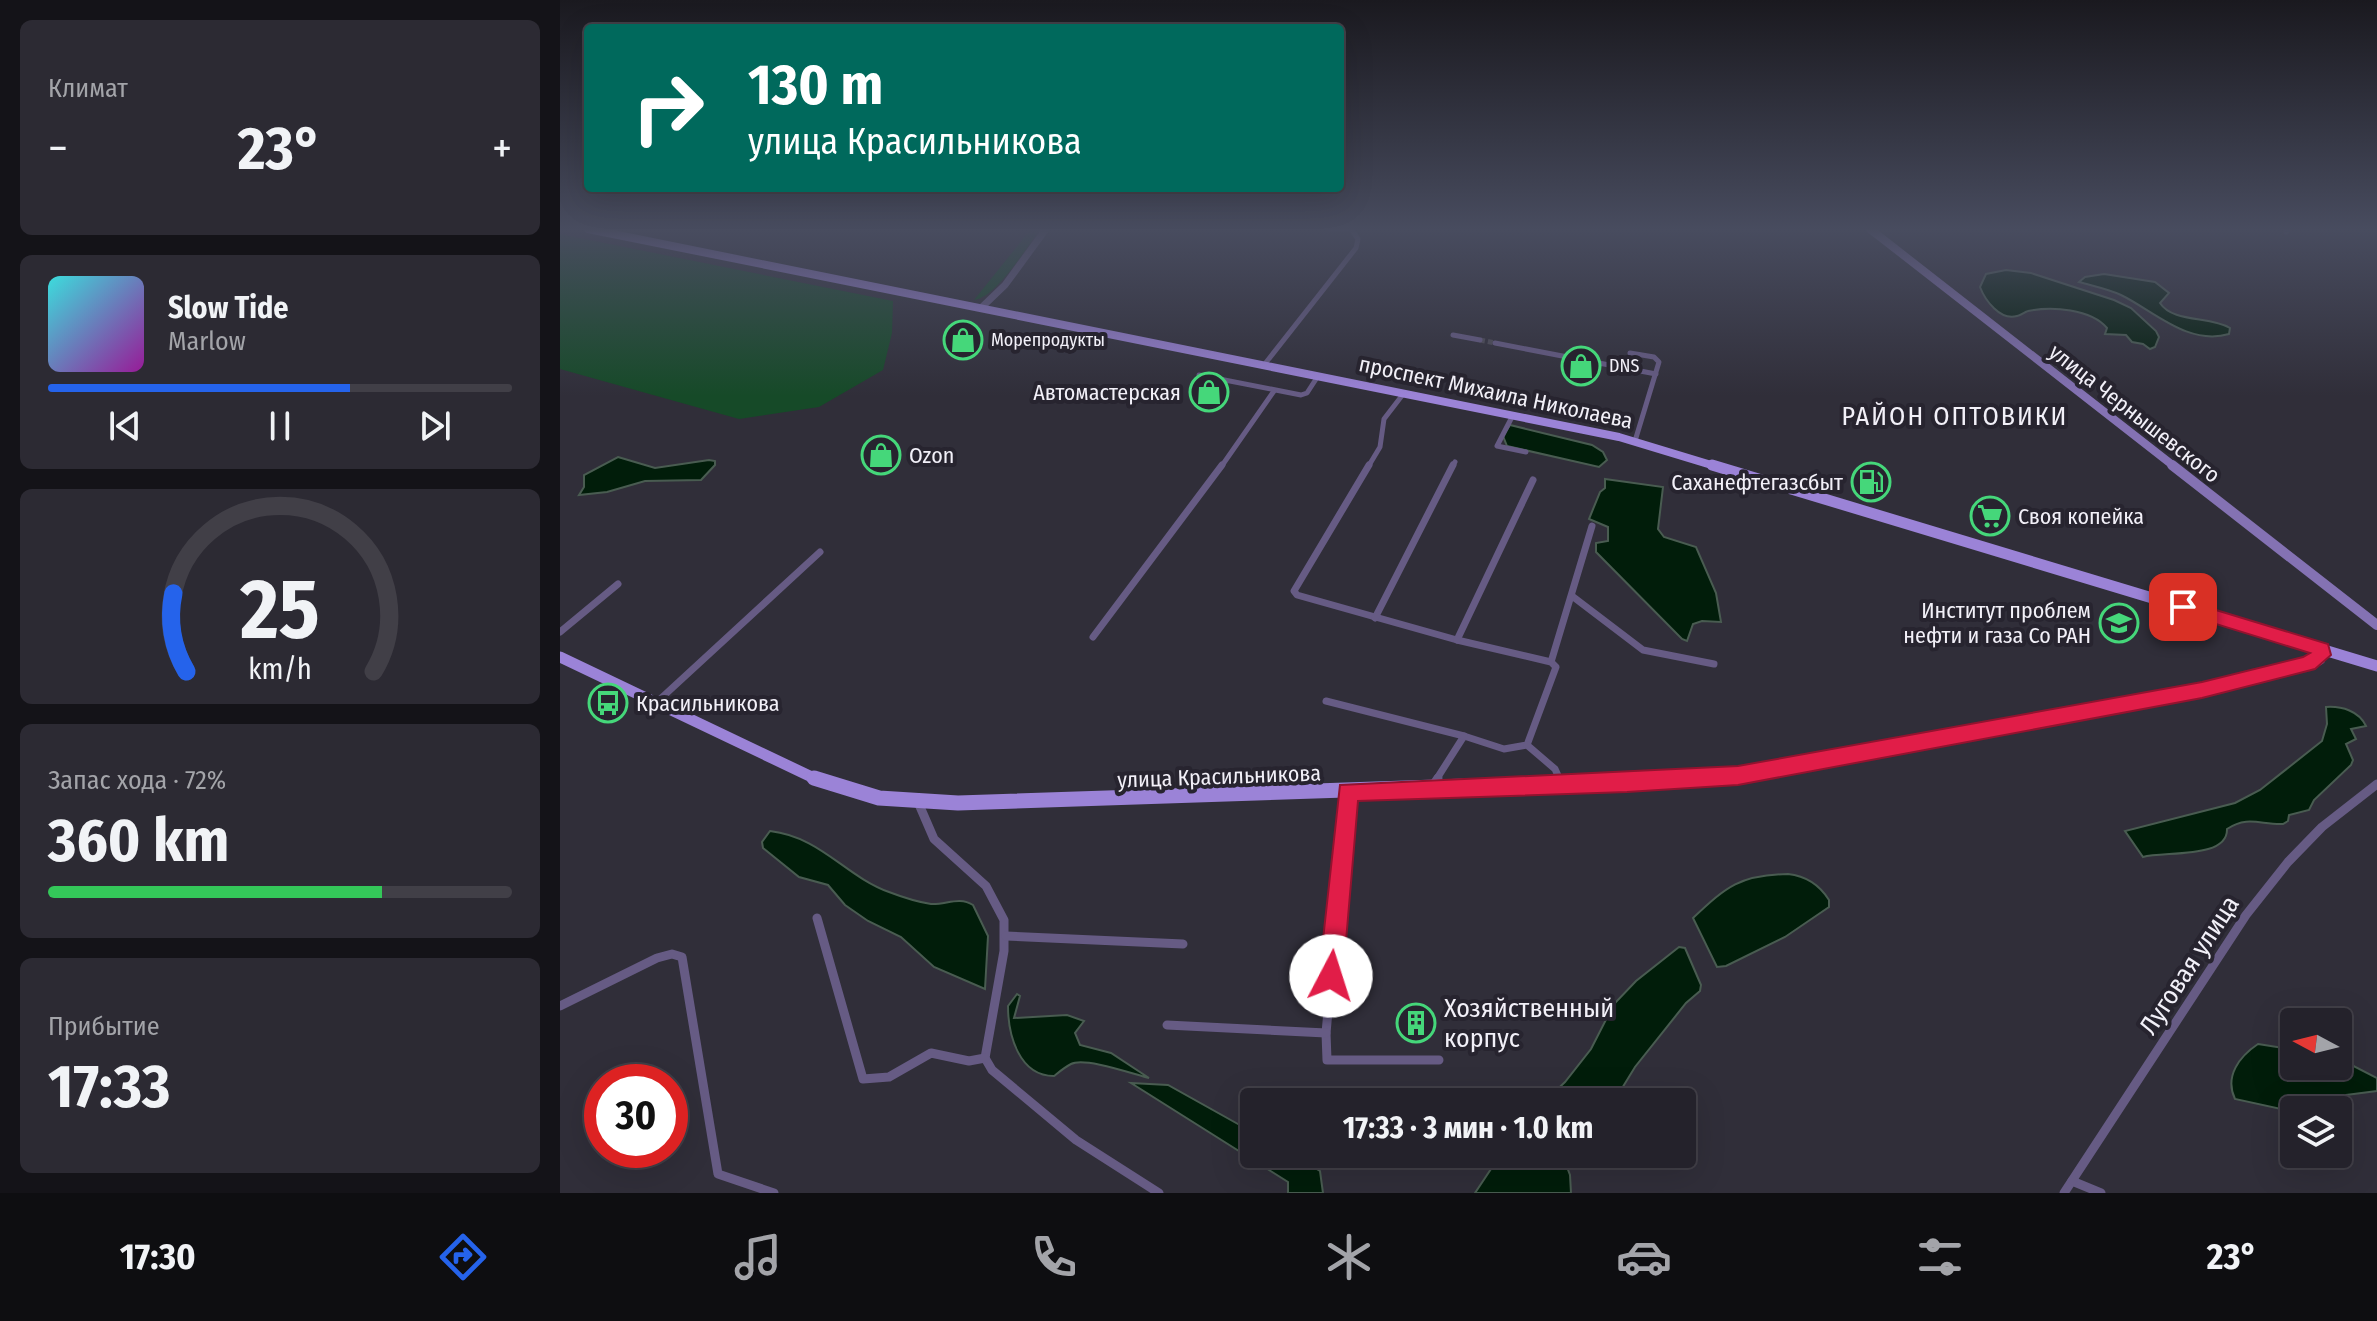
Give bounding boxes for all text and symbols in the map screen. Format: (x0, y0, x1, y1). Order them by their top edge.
text: 130 m (748, 52, 883, 119)
icon: right (616, 56, 720, 160)
text: Климат (48, 73, 128, 104)
text: 23° (238, 113, 322, 185)
text: улица Красильникова (748, 120, 1082, 164)
text: − (48, 122, 68, 175)
text: + (492, 122, 512, 175)
text: Slow Tide (168, 290, 289, 326)
shop icon: Морепродукты (942, 319, 984, 361)
text: Marlow (168, 326, 246, 357)
place label: Морепродукты (991, 329, 1105, 351)
street label: улица Чернышевского (2044, 338, 2226, 489)
shop icon: DNS (1560, 345, 1602, 387)
street label: проспект Михаила Николаева (1357, 350, 1635, 435)
place label: DNS (1609, 355, 1639, 377)
shop icon: Автомастерская (1188, 371, 1230, 413)
place label: Автомастерская (1033, 379, 1181, 406)
district label: РАЙОН ОПТОВИКИ (1842, 401, 2068, 432)
icon: previous (103, 404, 147, 448)
icon: pause (258, 404, 302, 448)
icon: next (413, 404, 457, 448)
shop icon: Ozon (860, 434, 902, 476)
place label: Ozon (909, 442, 954, 469)
fuel station icon: Саханефтегазсбыт (1850, 461, 1892, 503)
place label: Саханефтегазсбыт (1671, 469, 1843, 496)
supermarket icon: Своя копейка (1969, 495, 2011, 537)
place label: Своя копейка (2018, 503, 2144, 530)
text: 25 (239, 560, 320, 660)
pin (2149, 573, 2217, 641)
icon: arrive (2161, 585, 2205, 629)
place label: Институт проблем нефти и газа Со РАН (1903, 597, 2091, 649)
school or university icon: Институт проблем нефти и газа Со РАН (2098, 602, 2140, 644)
text: km/h (248, 653, 312, 688)
bus stop icon: Красильникова (587, 682, 629, 724)
place label: Красильникова (636, 690, 780, 717)
street label: улица Красильникова (1117, 759, 1321, 794)
text: Запас хода · 72% (48, 765, 226, 796)
text: 360 km (48, 805, 229, 877)
street label: Луговая улица (2133, 890, 2246, 1041)
position arrow (1289, 934, 1373, 1018)
place label: Хозяйственный корпус (1444, 993, 1614, 1054)
building icon: Хозяйственный корпус (1395, 1002, 1437, 1044)
north arrow (2280, 1008, 2352, 1080)
map controls (2280, 1008, 2352, 1168)
text: Прибытие (48, 1011, 160, 1042)
text: 17:33 (48, 1051, 170, 1123)
speed limit sign: 30 (584, 1064, 688, 1168)
button: layers (2280, 1096, 2352, 1168)
text: 17:33 · 3 мин · 1.0 km (1343, 1110, 1593, 1146)
icon: directions (435, 1229, 491, 1285)
icon: music (730, 1229, 786, 1285)
icon: phone (1026, 1229, 1082, 1285)
icon: climate (1321, 1229, 1377, 1285)
icon: car (1616, 1229, 1672, 1285)
icon: filters (1912, 1229, 1968, 1285)
text: 17:30 (120, 1235, 196, 1279)
text: 23° (2207, 1235, 2257, 1279)

